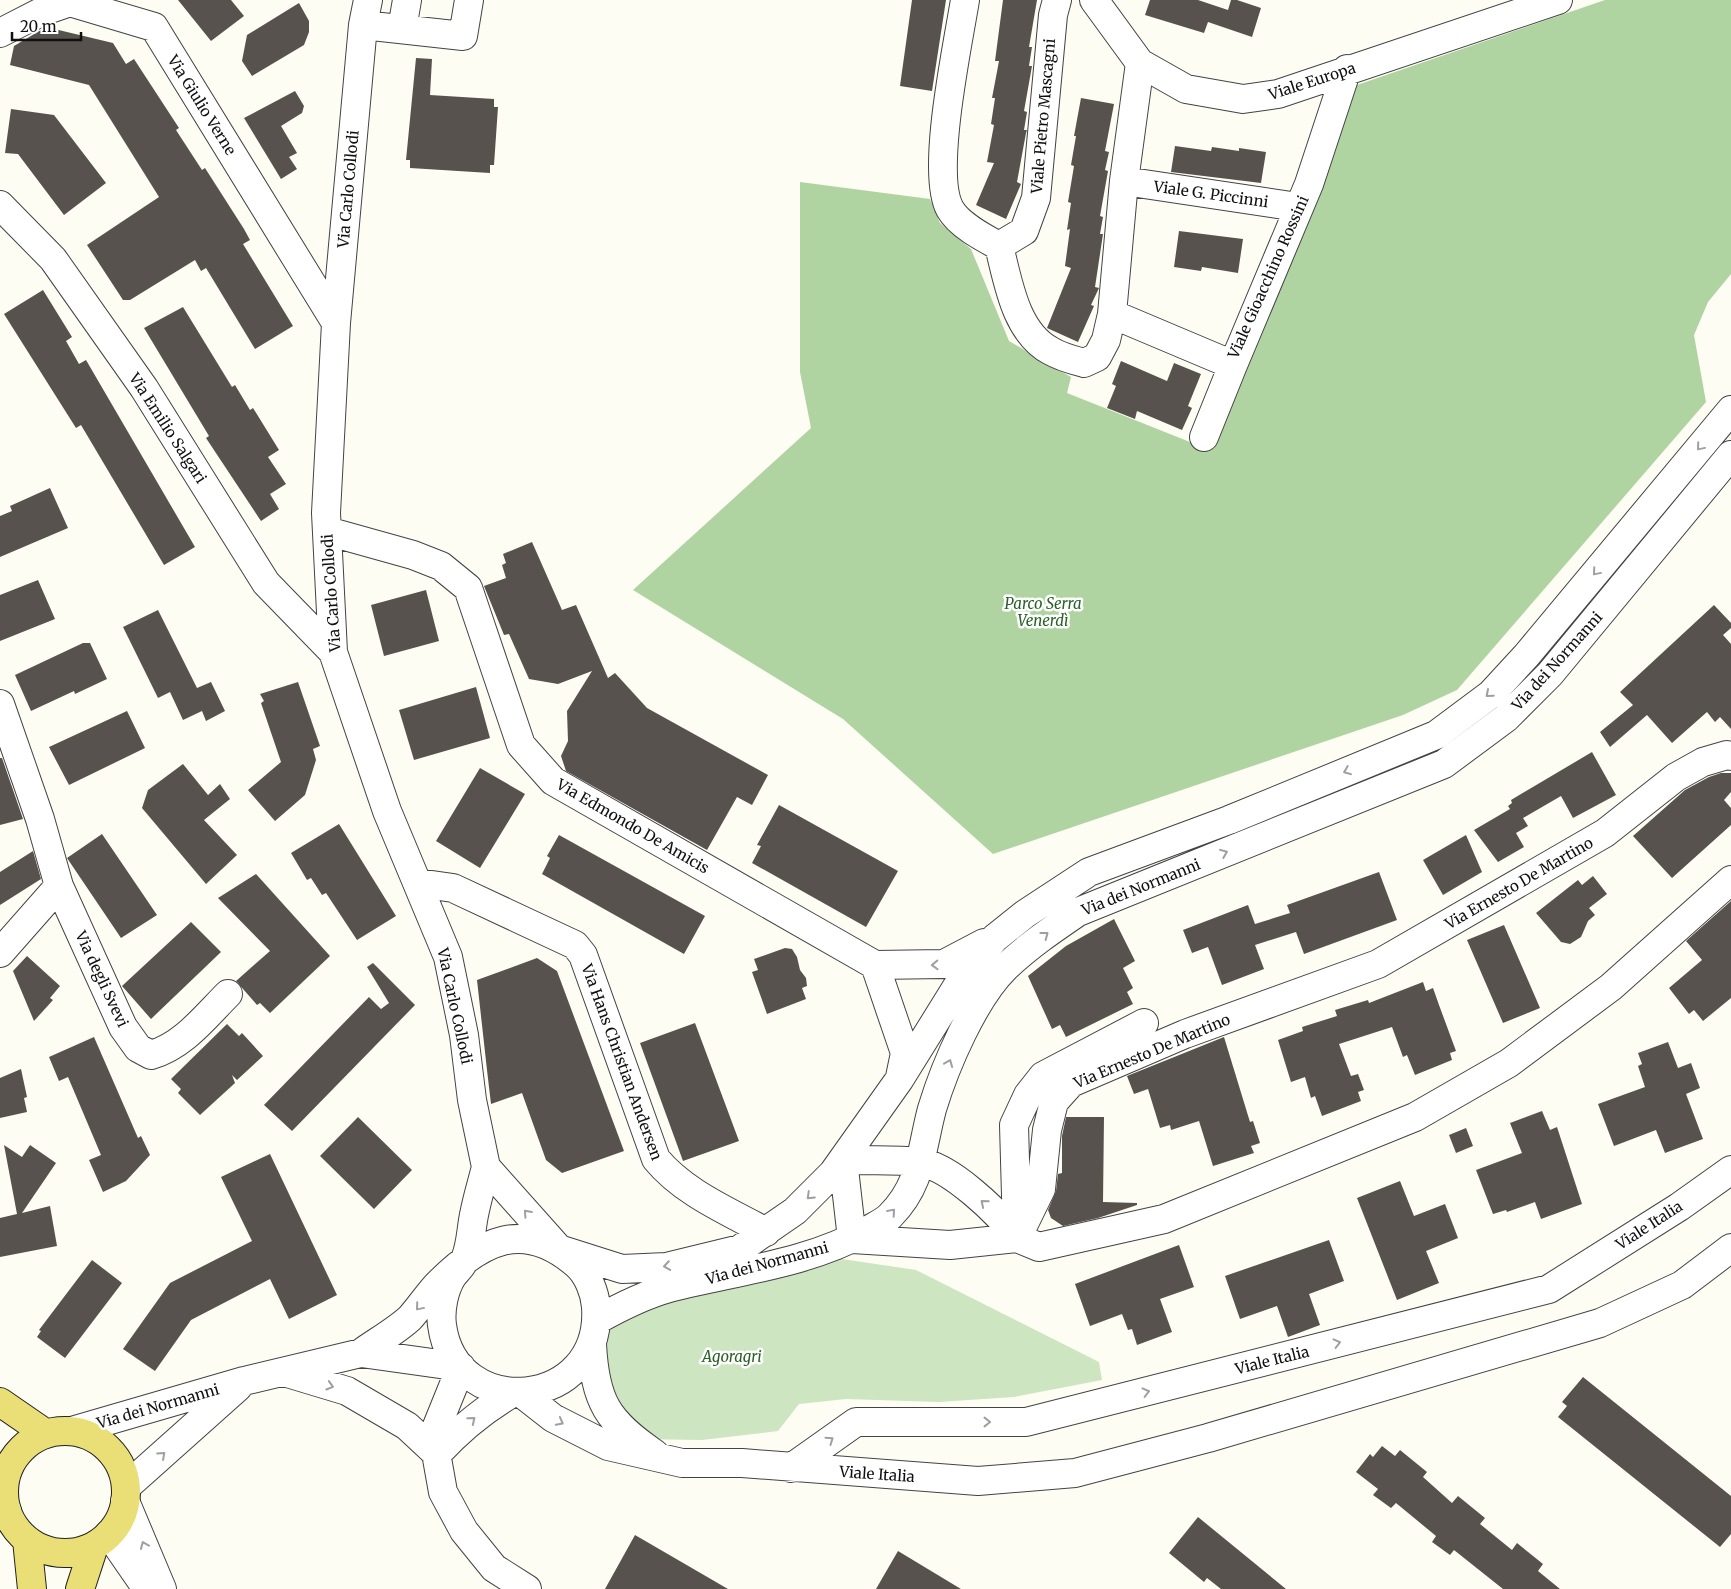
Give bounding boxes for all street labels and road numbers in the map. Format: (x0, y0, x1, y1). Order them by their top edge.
street label: Viale Pietro Mascagni (1027, 37, 1059, 195)
street label: Via Giulio Verne (163, 51, 240, 159)
street label: Viale Europa (1265, 58, 1358, 104)
street label: Via Carlo Collodi (333, 129, 363, 250)
street label: Viale G. Piccinni (1151, 176, 1270, 211)
street label: Viale Gioacchino Rossini (1223, 192, 1313, 362)
street label: Via Emilio Salgari (125, 368, 211, 487)
street label: Via Carlo Collodi (317, 533, 345, 654)
street label: Via dei Normanni (1507, 608, 1606, 715)
street label: Via Edmondo De Amicis (552, 774, 713, 877)
street label: Via Ernesto De Martino (1441, 833, 1597, 934)
street label: Via dei Normanni (1078, 854, 1203, 920)
street label: Via degli Svevi (71, 927, 133, 1030)
street label: Via Carlo Collodi (433, 945, 477, 1066)
street label: Via Hans Christian Andersen (577, 960, 666, 1163)
street label: Via Ernesto De Martino (1070, 1009, 1233, 1093)
street label: Viale Italia (1611, 1196, 1686, 1254)
street label: Via dei Normanni (703, 1237, 831, 1289)
street label: Viale Italia (1232, 1342, 1311, 1379)
street label: Via dei Normanni (94, 1379, 221, 1433)
street label: Viale Italia (838, 1462, 915, 1486)

